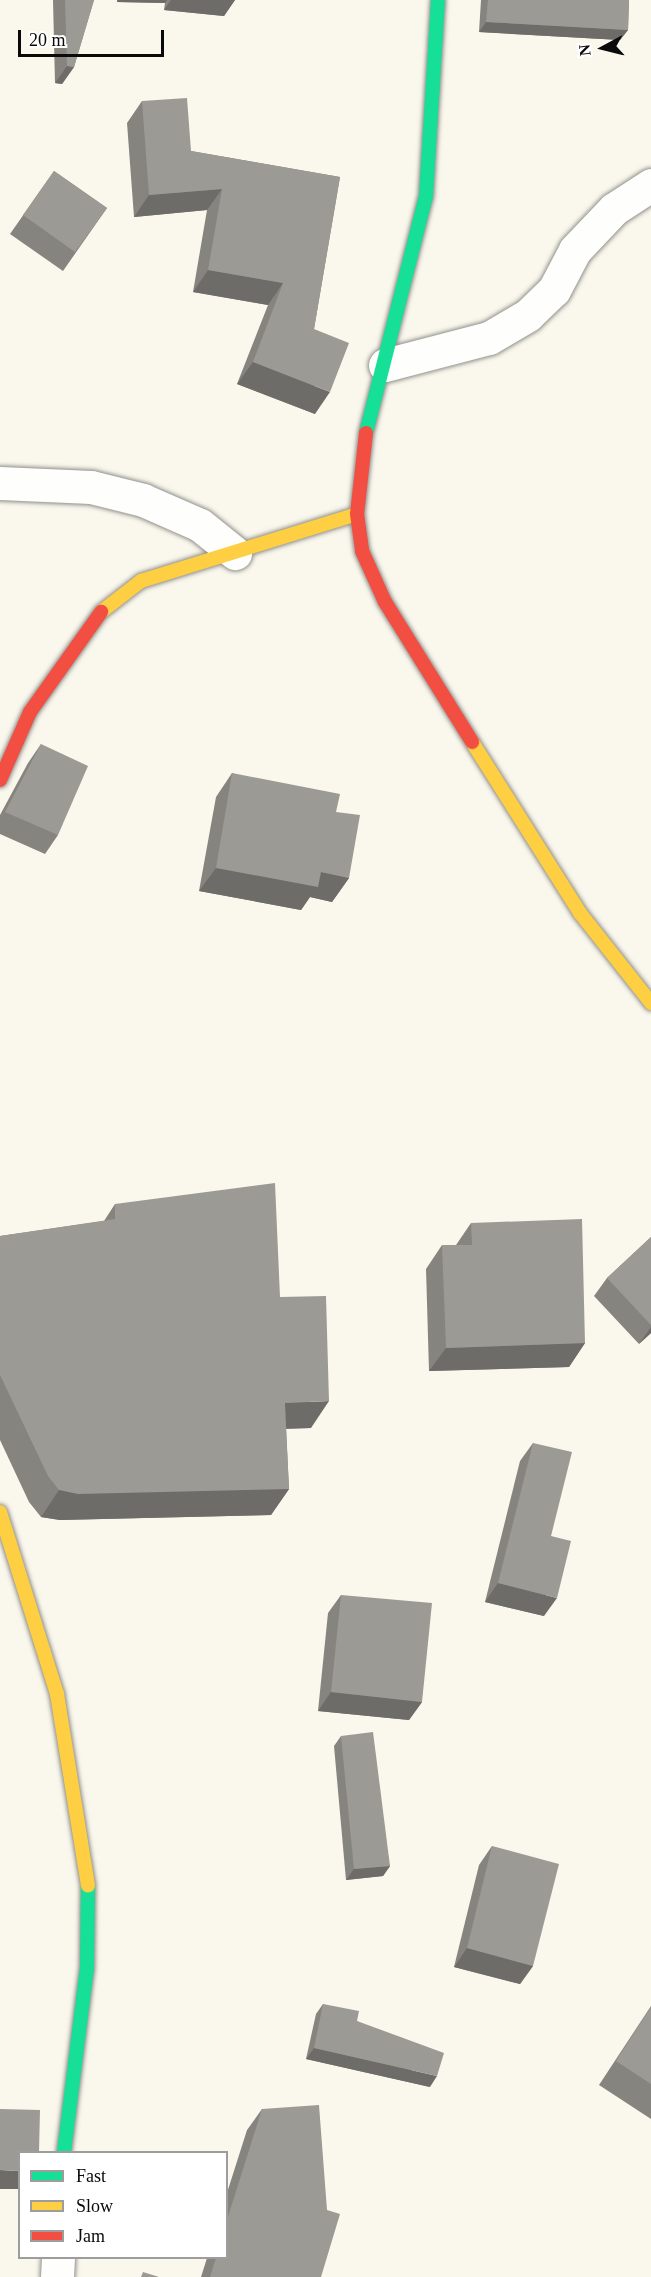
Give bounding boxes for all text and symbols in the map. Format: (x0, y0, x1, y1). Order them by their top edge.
scale bar (21, 18, 166, 56)
north arrow (573, 18, 633, 78)
text: 20 m (29, 30, 66, 50)
text: N (575, 43, 594, 57)
legend (18, 2151, 228, 2259)
text: Fast (76, 2166, 106, 2186)
text: Slow (76, 2196, 113, 2216)
text: Jam (76, 2226, 105, 2246)

